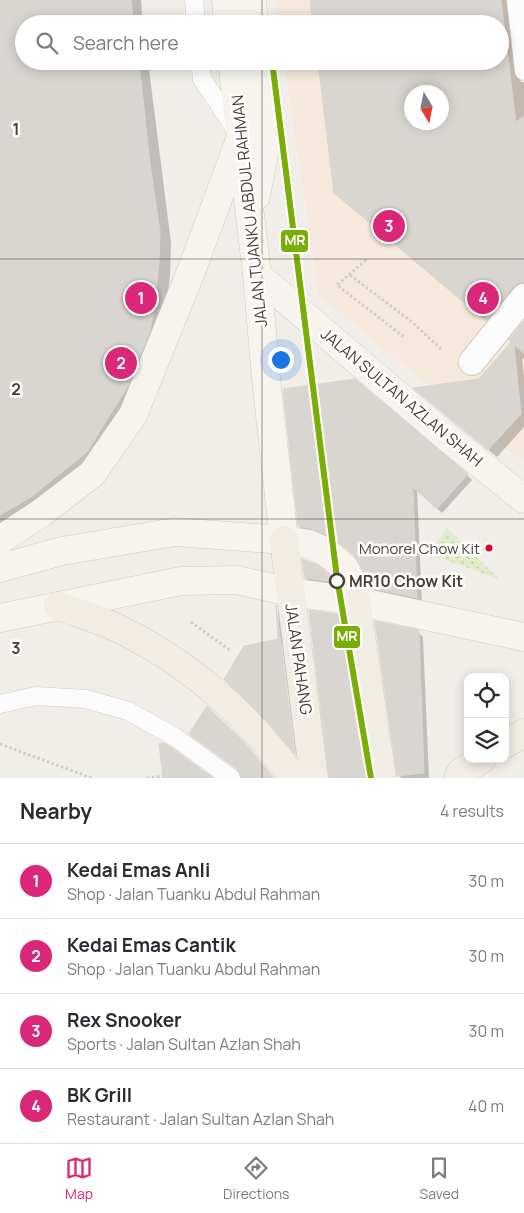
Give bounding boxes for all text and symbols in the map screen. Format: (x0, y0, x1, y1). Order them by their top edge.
search box (15, 15, 509, 70)
icon: search (33, 29, 61, 57)
text: Search here (73, 30, 179, 56)
north arrow (404, 85, 449, 130)
street label: JALAN TUANKU ABDUL RAHMAN (226, 94, 272, 328)
text: 1 (12, 118, 20, 140)
pin: 3 (373, 207, 405, 245)
line badge: MR (280, 229, 309, 253)
text: MR (284, 230, 306, 249)
pin: 1 (125, 279, 157, 317)
pin: 4 (467, 279, 499, 317)
street label: JALAN SULTAN AZLAN SHAH (316, 323, 488, 471)
pin: 2 (105, 344, 137, 382)
your location (268, 347, 294, 373)
text: 2 (11, 378, 21, 400)
place label: Monorel Chow Kit (359, 538, 480, 559)
marker: Monorel Chow Kit (484, 543, 494, 553)
place label: MR10 Chow Kit (349, 570, 463, 592)
marker: MR10 Chow Kit (329, 573, 345, 589)
street label: JALAN PAHANG (280, 602, 318, 716)
line badge: MR (333, 625, 361, 649)
text: MR (336, 626, 358, 645)
text: 3 (11, 637, 21, 659)
map controls (464, 673, 509, 763)
button: locate (464, 673, 509, 718)
button: layers (464, 718, 509, 763)
text: Nearby (20, 797, 92, 825)
text: 4 results (440, 800, 504, 822)
text: Kedai Emas Anli (67, 857, 210, 883)
text: 1 (32, 870, 40, 892)
text: 30 m (469, 870, 504, 892)
text: Shop · Jalan Tuanku Abdul Rahman (67, 883, 320, 905)
text: Kedai Emas Cantik (67, 932, 236, 958)
text: 2 (31, 945, 41, 967)
text: 30 m (469, 945, 504, 967)
text: Shop · Jalan Tuanku Abdul Rahman (67, 958, 320, 980)
text: Rex Snooker (67, 1007, 182, 1033)
text: 3 (31, 1020, 41, 1042)
text: 30 m (469, 1020, 504, 1042)
text: Sports · Jalan Sultan Azlan Shah (67, 1033, 301, 1055)
text: BK Grill (67, 1082, 132, 1108)
text: 4 (31, 1095, 41, 1117)
text: 40 m (468, 1095, 504, 1117)
text: Restaurant · Jalan Sultan Azlan Shah (67, 1108, 334, 1130)
tab: Map (65, 1154, 93, 1203)
tab: Directions (223, 1154, 289, 1203)
tab: Saved (420, 1154, 459, 1203)

